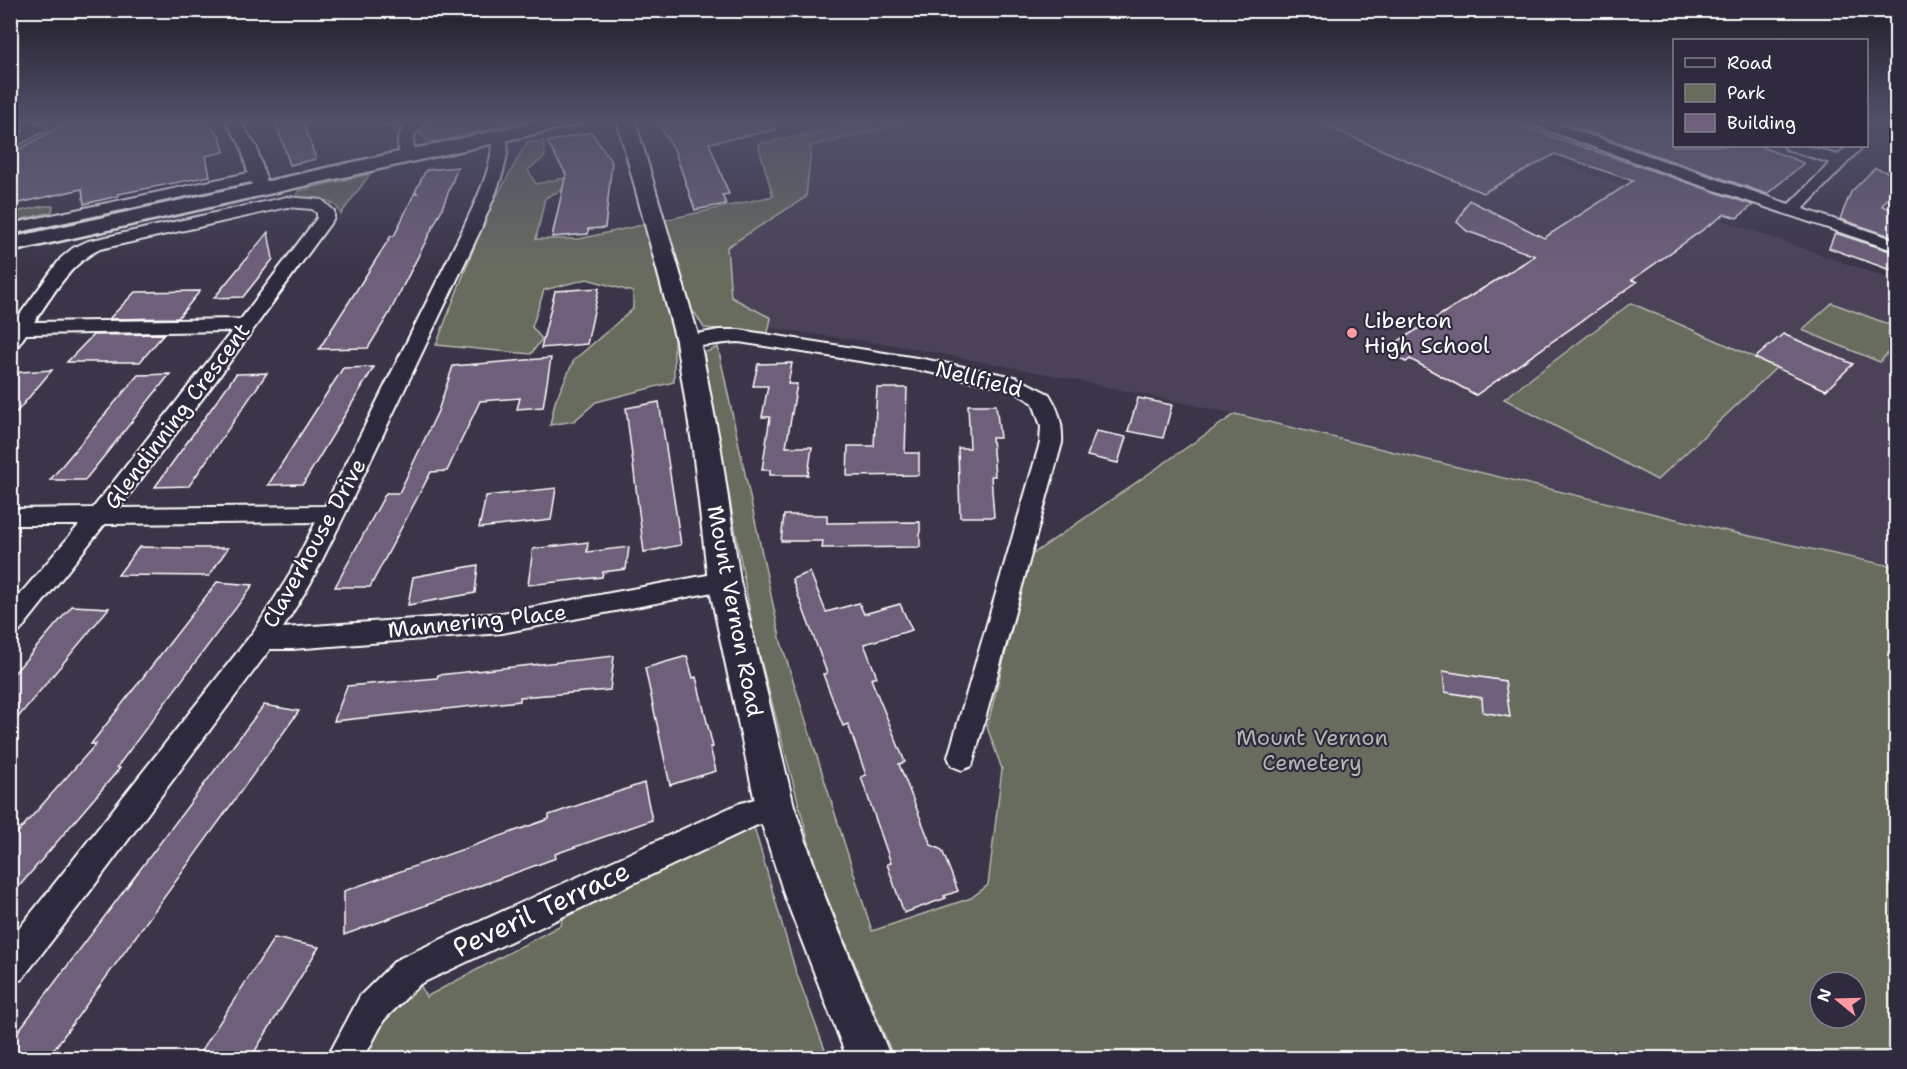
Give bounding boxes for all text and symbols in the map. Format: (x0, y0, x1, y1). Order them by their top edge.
legend (1673, 39, 1868, 147)
text: Road (1727, 51, 1772, 75)
text: Park (1727, 81, 1766, 105)
text: Building (1727, 111, 1796, 135)
place label: Liberton High School (1364, 306, 1490, 360)
street label: Glendinning Crescent (97, 317, 257, 515)
marker: Liberton High School (1345, 326, 1359, 340)
street label: Nellfield (932, 354, 1026, 404)
street label: Claverhouse Drive (255, 453, 373, 633)
street label: Mount Vernon Road (700, 503, 770, 719)
street label: Mannering Place (386, 597, 568, 645)
park label: Mount Vernon Cemetery (1236, 723, 1388, 777)
street label: Peveril Terrace (447, 852, 635, 966)
north arrow (1808, 970, 1868, 1030)
text: N (1812, 986, 1836, 1005)

